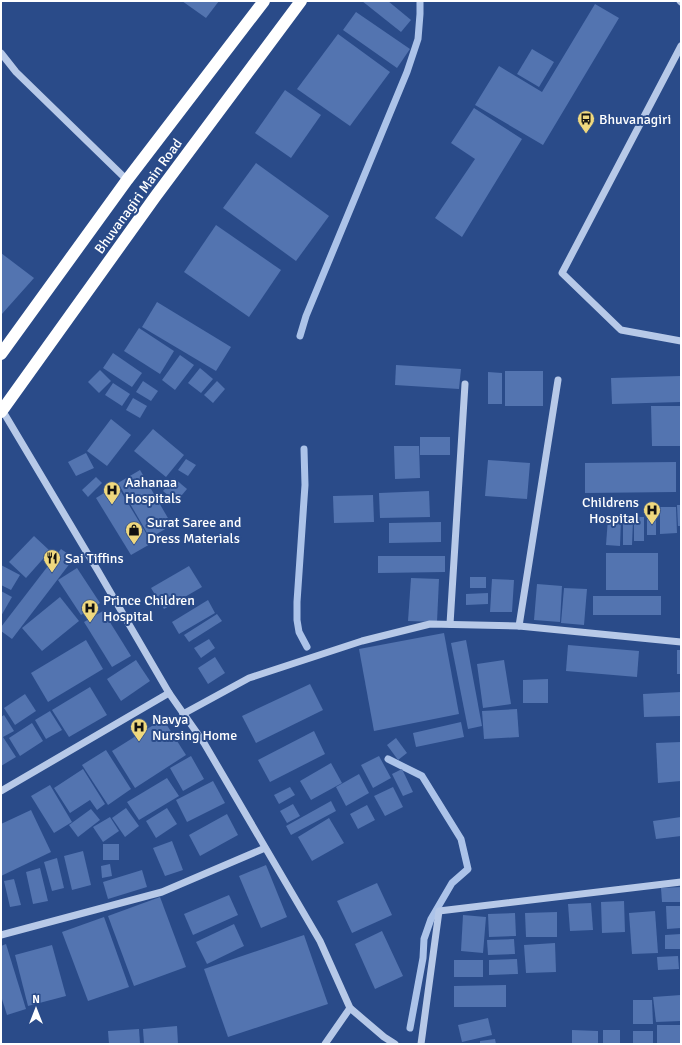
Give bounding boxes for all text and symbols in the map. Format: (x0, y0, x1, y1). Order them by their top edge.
bus stop icon: Bhuvanagiri (576, 109, 596, 134)
place label: Bhuvanagiri (599, 111, 671, 128)
street label: Bhuvanagiri Main Road (91, 135, 186, 257)
place label: Aahanaa Hospitals (125, 474, 181, 507)
hospital icon: Aahanaa Hospitals (102, 480, 122, 505)
place label: Childrens Hospital (582, 494, 639, 527)
hospital icon: Childrens Hospital (642, 500, 662, 525)
place label: Surat Saree and Dress Materials (147, 514, 241, 547)
shop icon: Surat Saree and Dress Materials (124, 520, 144, 545)
restaurant icon: Sai Tiffins (42, 548, 62, 573)
place label: Sai Tiffins (65, 550, 124, 567)
place label: Prince Children Hospital (103, 592, 195, 625)
hospital icon: Prince Children Hospital (80, 598, 100, 623)
place label: Navya Nursing Home (152, 711, 237, 744)
hospital icon: Navya Nursing Home (129, 717, 149, 742)
north arrow (16, 989, 56, 1029)
text: N (32, 993, 40, 1006)

